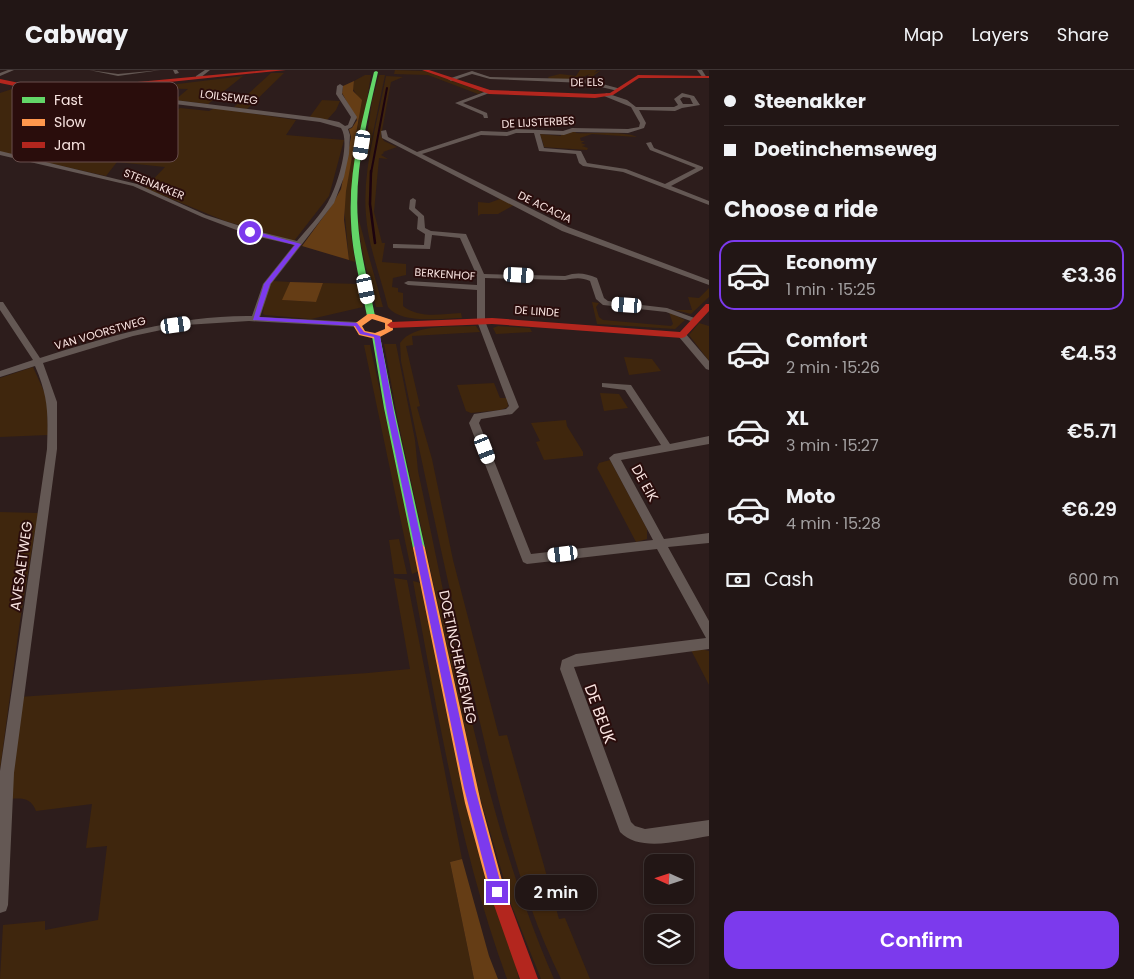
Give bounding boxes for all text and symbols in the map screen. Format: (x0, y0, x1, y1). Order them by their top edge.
text: Cabway (25, 18, 128, 51)
text: Map (904, 22, 944, 47)
text: Layers (972, 22, 1029, 47)
text: Share (1057, 22, 1109, 47)
street label: DE ELS (570, 74, 604, 90)
legend (12, 82, 178, 162)
street label: LOILSEWEG (199, 86, 259, 109)
text: Steenakker (754, 88, 866, 115)
text: Fast (54, 90, 83, 110)
text: Slow (54, 112, 87, 132)
street label: DE LIJSTERBES (501, 112, 575, 132)
car (352, 129, 371, 161)
text: Jam (54, 135, 85, 155)
text: Doetinchemseweg (754, 136, 937, 163)
street label: STEENAKKER (121, 165, 187, 204)
street label: DE ACACIA (515, 187, 575, 227)
text: Choose a ride (724, 194, 878, 225)
route start (239, 221, 261, 243)
text: Economy (786, 249, 877, 276)
icon: car (726, 253, 771, 298)
text: €3.36 (1062, 262, 1117, 289)
street label: BERKENHOF (414, 264, 476, 284)
car (503, 267, 534, 283)
car (355, 273, 376, 305)
text: 1 min · 15:25 (786, 278, 876, 301)
car (611, 296, 642, 314)
street label: DE LINDE (514, 301, 560, 321)
street label: VAN VOORSTWEG (52, 312, 148, 354)
car (160, 315, 191, 335)
text: Comfort (786, 327, 868, 354)
icon: car (726, 331, 771, 376)
text: €4.53 (1061, 340, 1117, 367)
text: 2 min · 15:26 (786, 356, 880, 379)
text: XL (786, 405, 809, 432)
icon: car (726, 409, 771, 454)
text: €5.71 (1067, 418, 1117, 445)
car (472, 432, 497, 466)
text: 3 min · 15:27 (786, 434, 879, 457)
street label: DE EIK (627, 461, 664, 506)
text: Moto (786, 483, 835, 510)
icon: car (726, 487, 771, 532)
text: €6.29 (1062, 496, 1117, 523)
text: 4 min · 15:28 (786, 512, 881, 535)
street label: AVESAETWEG (5, 520, 37, 612)
car (547, 545, 578, 563)
icon: cash (724, 566, 752, 594)
text: Cash (764, 566, 814, 593)
text: 600 m (1068, 568, 1119, 591)
street label: DOETINCHEMSEWEG (434, 588, 482, 726)
street label: DE BEUK (579, 681, 622, 748)
north arrow (644, 854, 694, 904)
map controls (644, 854, 694, 964)
callout: 2 min (514, 874, 597, 910)
route end (486, 881, 508, 903)
text: 2 min (534, 881, 578, 904)
button: Confirm (724, 911, 1119, 969)
button: layers (644, 914, 694, 964)

